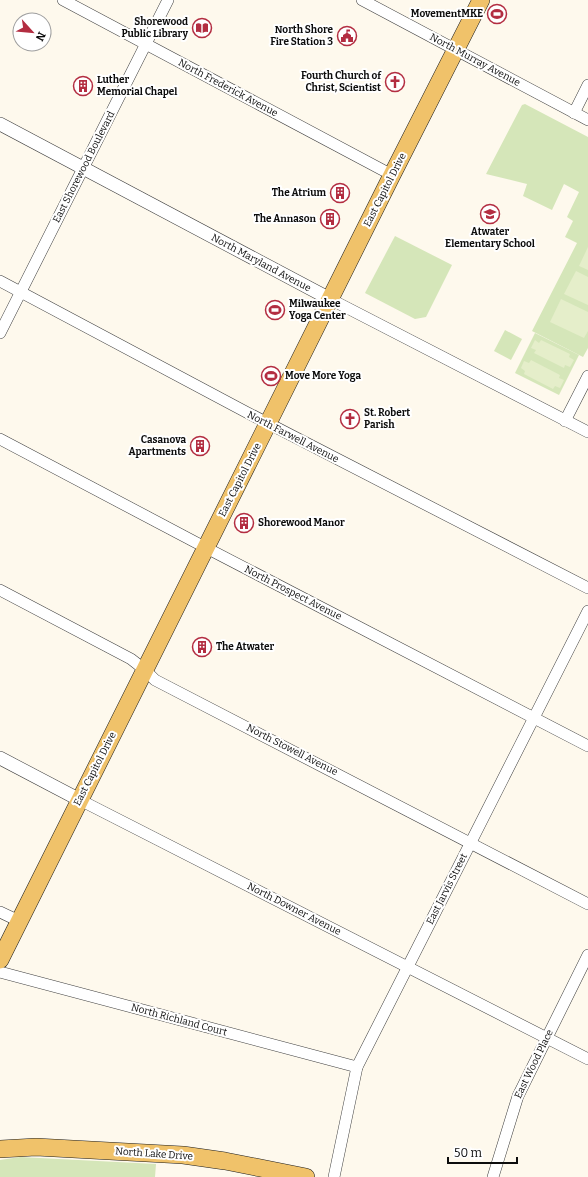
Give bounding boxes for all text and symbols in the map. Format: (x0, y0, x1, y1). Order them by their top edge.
sports icon: MovementMKE (486, 3, 508, 25)
place label: MovementMKE (411, 8, 483, 20)
north arrow (12, 12, 52, 52)
place label: Shorewood Public Library (121, 16, 188, 40)
library icon: Shorewood Public Library (191, 17, 213, 39)
place label: North Shore Fire Station 3 (270, 24, 333, 48)
public building icon: North Shore Fire Station 3 (336, 25, 358, 47)
text: N (33, 30, 48, 43)
street label: North Murray Avenue (428, 31, 522, 89)
street label: North Frederick Avenue (176, 57, 280, 119)
place label: Fourth Church of Christ, Scientist (301, 70, 382, 94)
church icon: Fourth Church of Christ, Scientist (384, 71, 406, 93)
place label: Luther Memorial Chapel (97, 74, 177, 98)
building icon: Luther Memorial Chapel (72, 75, 94, 97)
street label: East Shorewood Boulevard (51, 109, 117, 225)
street label: East Capitol Drive (361, 151, 409, 229)
building icon: The Atrium (329, 182, 351, 204)
place label: The Atrium (272, 187, 326, 199)
school or university icon: Atwater Elementary School (479, 203, 501, 225)
building icon: The Annason (319, 208, 341, 230)
place label: The Annason (254, 213, 317, 225)
place label: Atwater Elementary School (445, 226, 535, 250)
street label: North Maryland Avenue (209, 232, 313, 294)
place label: Milwaukee Yoga Center (289, 298, 346, 322)
sports icon: Milwaukee Yoga Center (264, 299, 286, 321)
sports icon: Move More Yoga (260, 365, 282, 387)
place label: Move More Yoga (285, 370, 361, 382)
place label: St. Robert Parish (364, 407, 410, 431)
church icon: St. Robert Parish (339, 408, 361, 430)
street label: North Farwell Avenue (245, 409, 341, 465)
place label: Casanova Apartments (128, 434, 186, 458)
building icon: Casanova Apartments (189, 435, 211, 457)
street label: East Capitol Drive (216, 441, 264, 519)
building icon: Shorewood Manor (233, 512, 255, 534)
place label: Shorewood Manor (258, 517, 345, 529)
street label: North Prospect Avenue (242, 563, 344, 623)
building icon: The Atwater (191, 636, 213, 658)
place label: The Atwater (216, 641, 274, 653)
street label: North Stowell Avenue (244, 722, 340, 778)
street label: East Capitol Drive (71, 730, 119, 808)
street label: East Jarvis Street (424, 851, 470, 927)
street label: North Downer Avenue (245, 880, 343, 938)
street label: North Richland Court (130, 1001, 229, 1039)
street label: East Wood Place (512, 1028, 556, 1100)
scale bar (448, 1139, 517, 1165)
street label: North Lake Drive (115, 1145, 193, 1163)
text: 50 m (454, 1146, 483, 1160)

